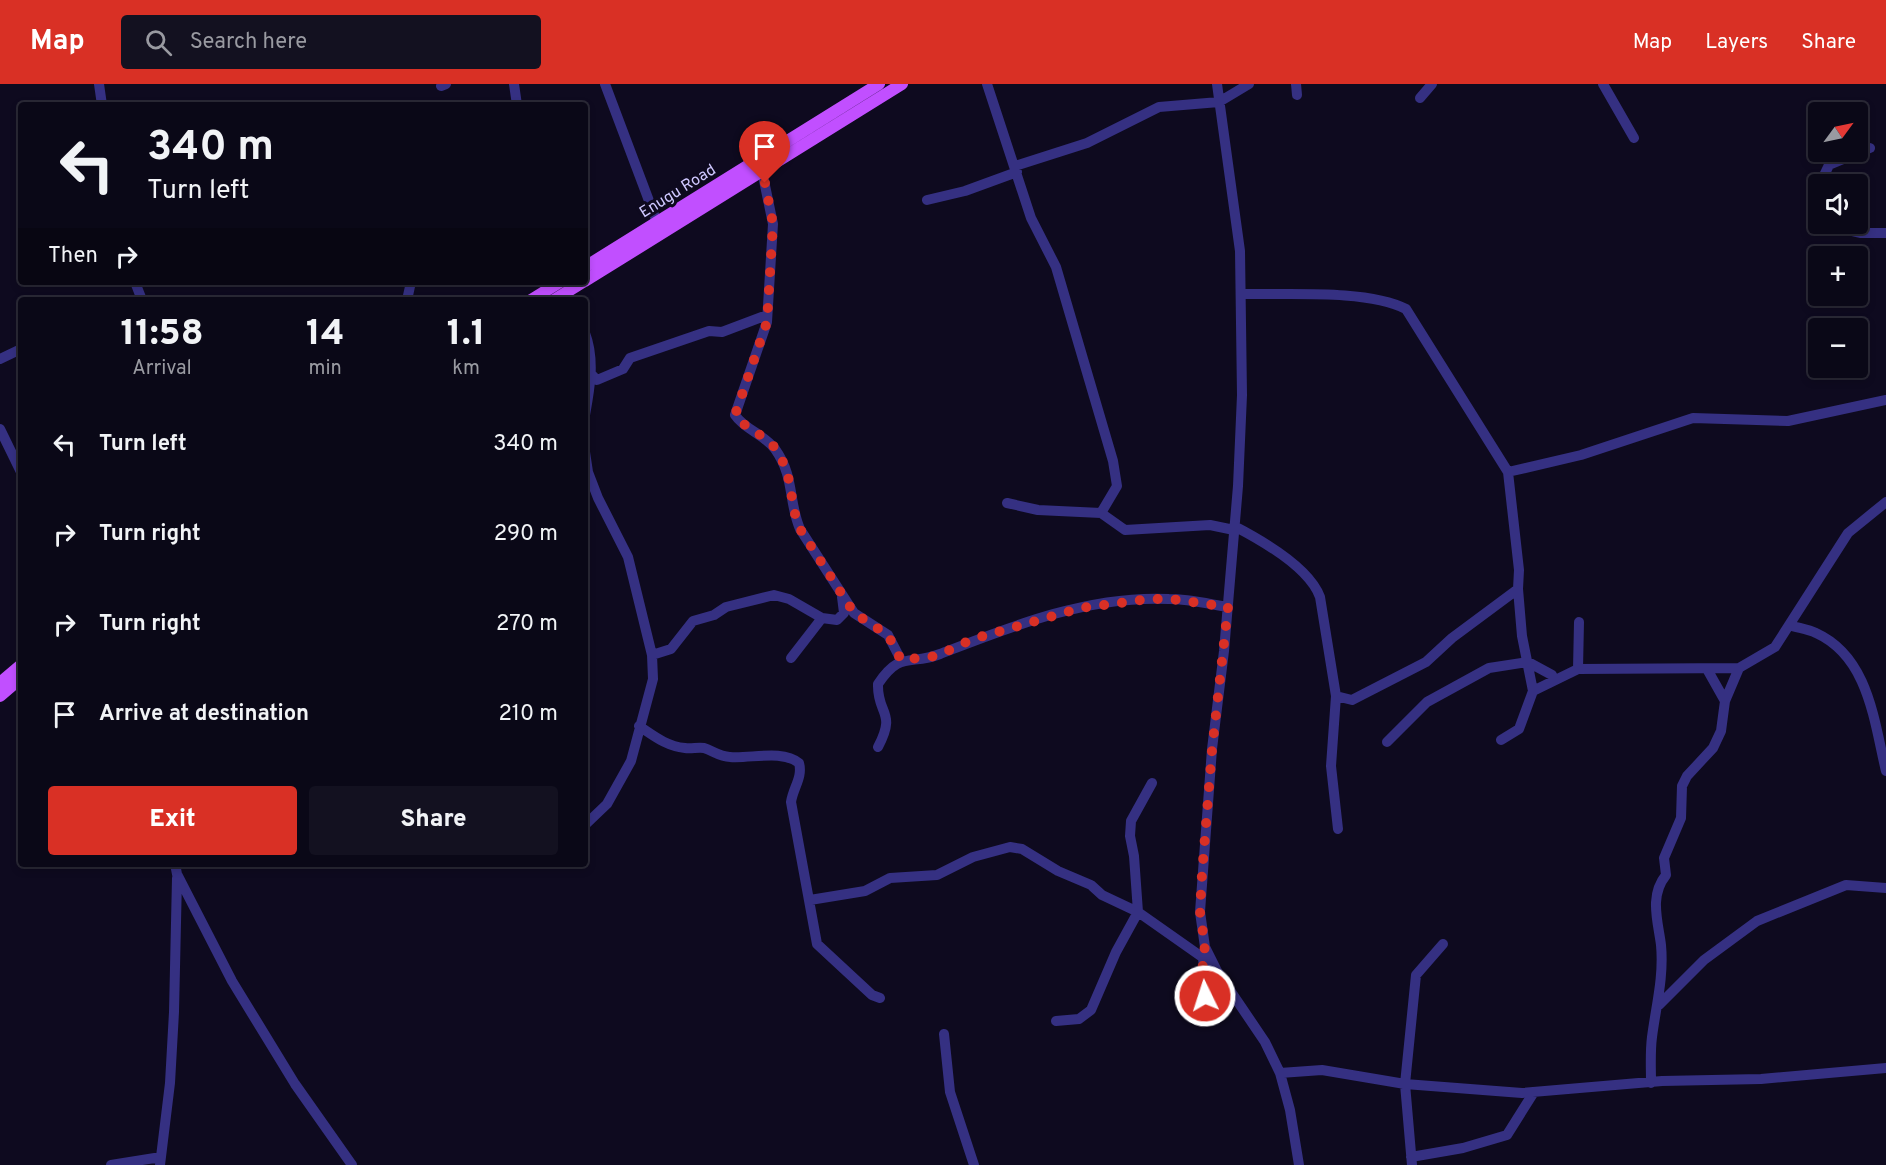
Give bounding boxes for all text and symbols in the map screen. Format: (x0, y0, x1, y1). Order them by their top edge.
search box (121, 15, 541, 69)
text: Map (30, 24, 85, 60)
icon: search (142, 26, 175, 59)
text: Search here (190, 29, 307, 56)
text: Map (1633, 29, 1672, 56)
text: Layers (1705, 29, 1768, 56)
text: Share (1801, 29, 1856, 56)
north arrow (1808, 102, 1868, 162)
map controls (1808, 102, 1868, 378)
pin (739, 121, 790, 183)
text: 340 m (147, 122, 274, 175)
icon: left (48, 126, 126, 204)
icon: arrive (748, 130, 781, 163)
street label: Enugu Road (636, 160, 720, 223)
text: Turn left (147, 174, 249, 208)
button: sound (1808, 174, 1868, 234)
icon: right (110, 240, 143, 273)
text: Then (48, 243, 98, 270)
button: + (1808, 246, 1868, 306)
text: 11:58 (120, 312, 204, 358)
text: 14 (306, 312, 344, 358)
text: 1.1 (447, 312, 486, 358)
button: − (1808, 318, 1868, 378)
text: Arrival (132, 356, 192, 382)
text: min (309, 356, 342, 382)
text: km (452, 356, 480, 382)
icon: left (48, 428, 81, 461)
text: Turn left (99, 431, 187, 458)
text: 340 m (493, 431, 558, 458)
icon: right (48, 518, 81, 551)
text: Turn right (99, 521, 201, 548)
text: 290 m (494, 521, 558, 548)
icon: right (48, 608, 81, 641)
text: Turn right (99, 611, 201, 638)
text: 270 m (496, 611, 558, 638)
icon: arrive (48, 698, 81, 731)
text: Arrive at destination (99, 701, 309, 728)
text: 210 m (498, 701, 558, 728)
button: Exit (48, 786, 297, 855)
button: Share (309, 786, 558, 855)
position arrow (1173, 964, 1237, 1028)

